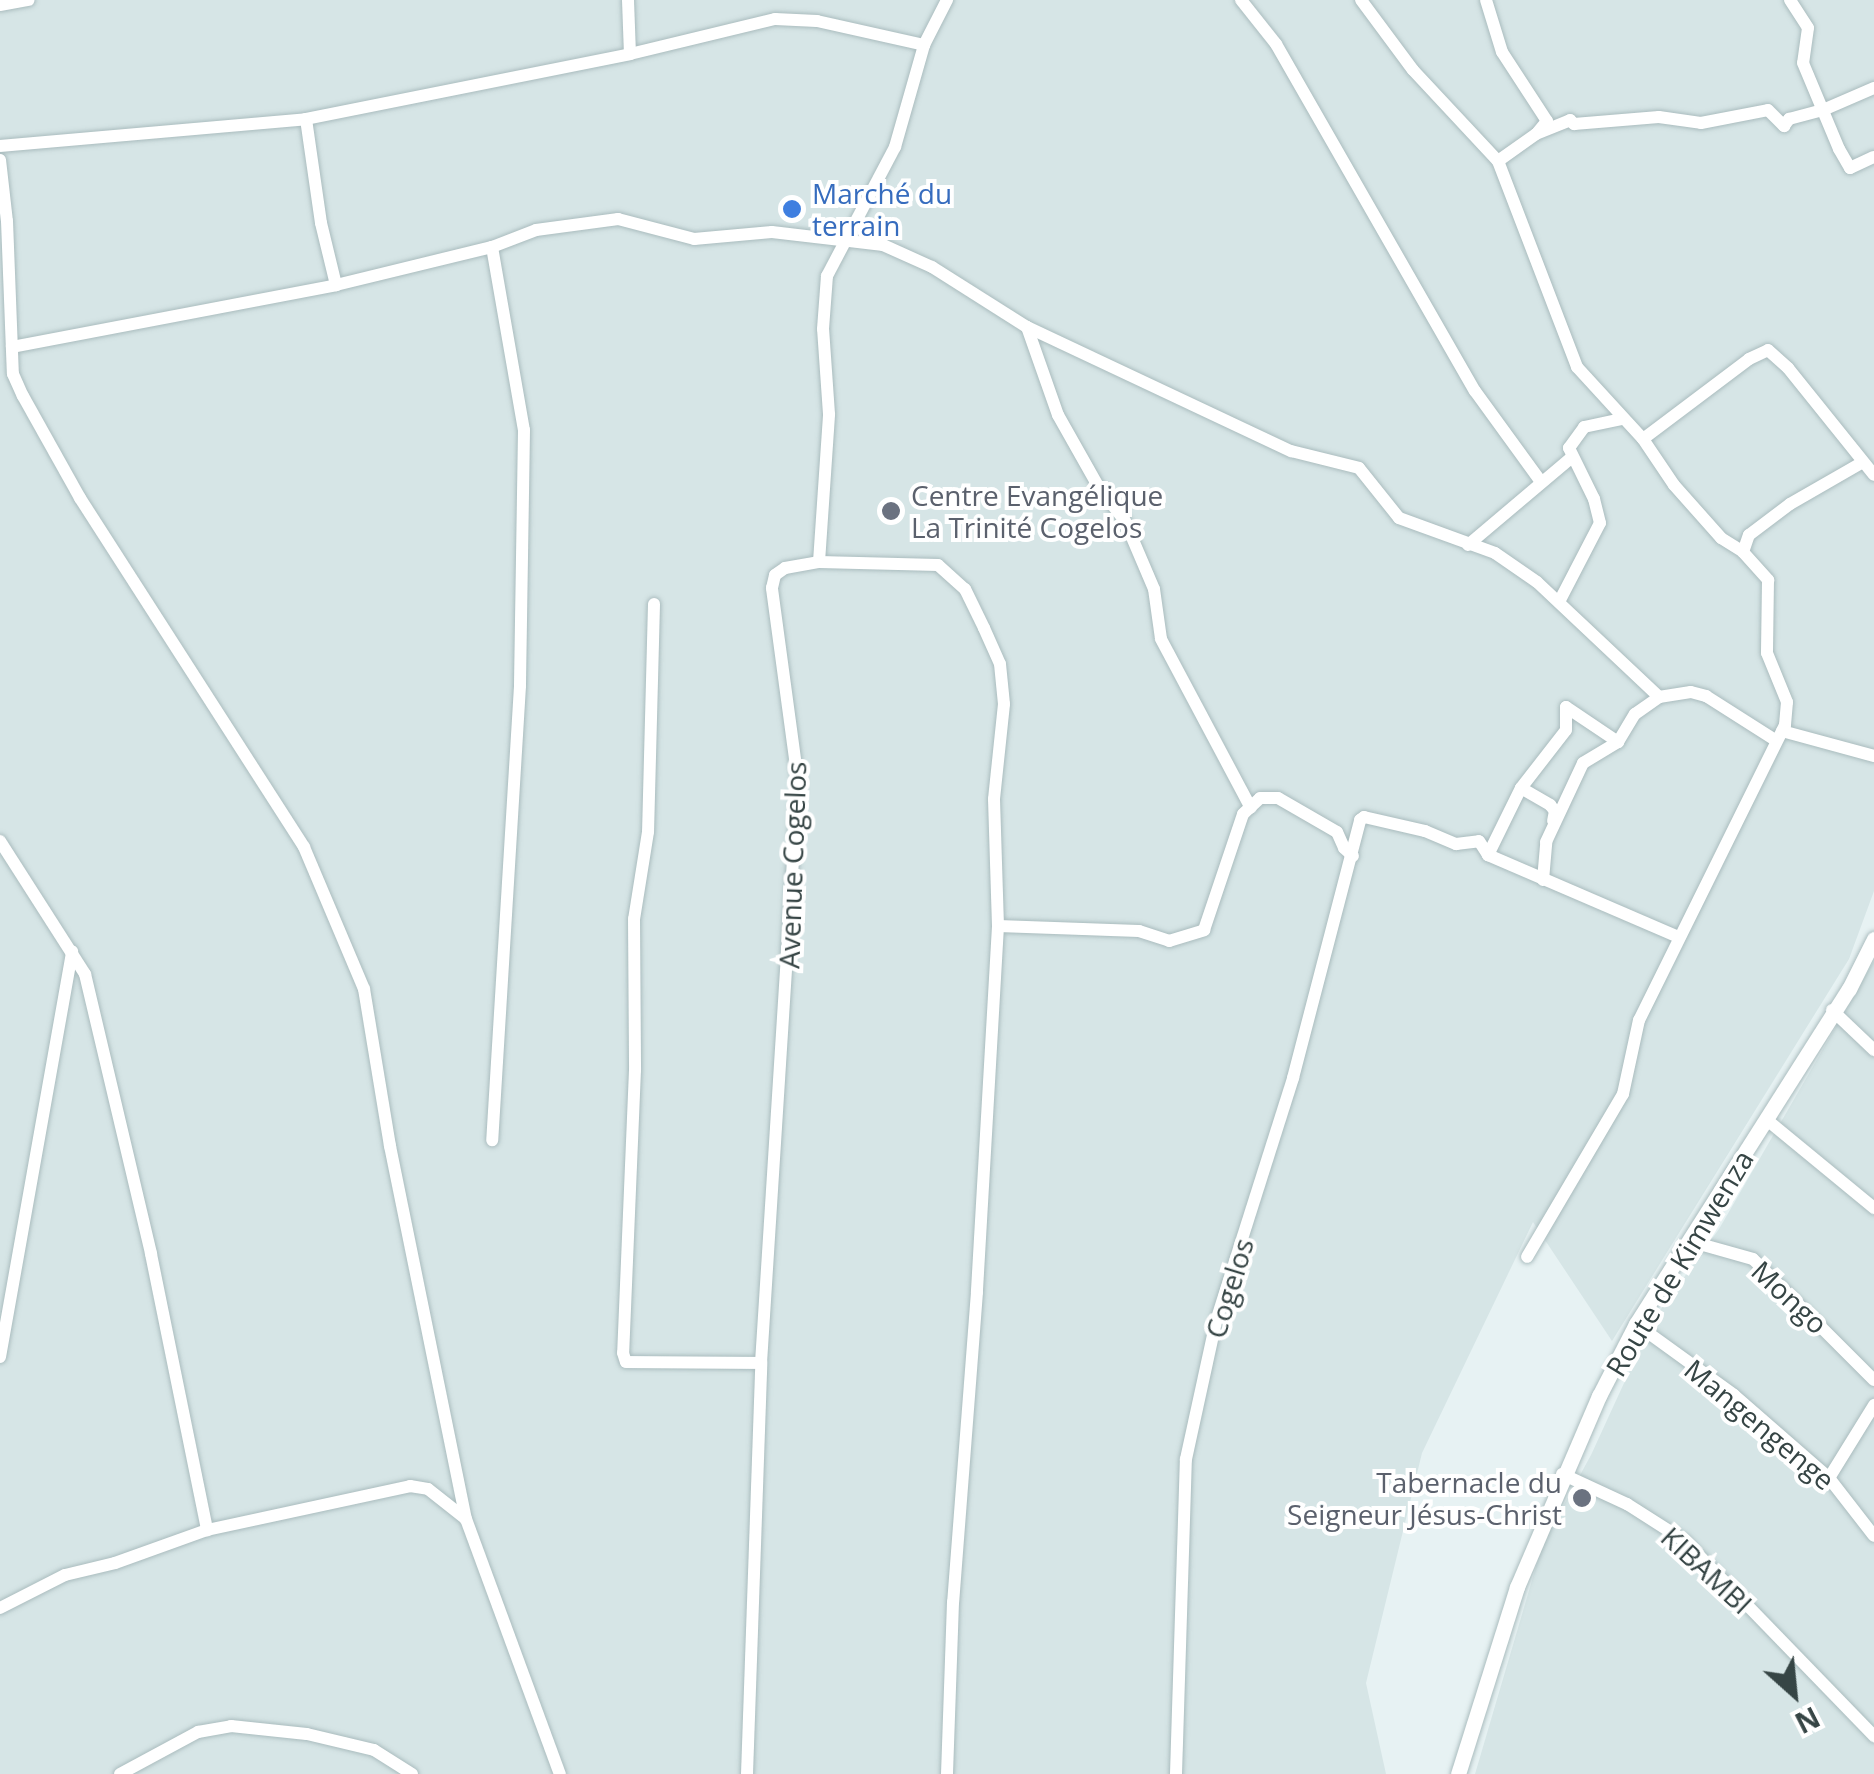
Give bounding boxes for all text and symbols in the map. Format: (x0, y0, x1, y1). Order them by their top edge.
place label: Marché du terrain (812, 176, 952, 242)
marker: Marché du terrain (781, 198, 803, 220)
place label: Centre Evangélique La Trinité Cogelos (911, 478, 1163, 544)
marker: Centre Evangélique La Trinité Cogelos (880, 500, 902, 522)
street label: Avenue Cogelos (772, 761, 812, 969)
street label: Route de Kimwenza (1598, 1144, 1760, 1382)
street label: Cogelos (1198, 1234, 1260, 1342)
street label: Mongo (1745, 1254, 1835, 1340)
street label: Mangengenge (1678, 1352, 1842, 1496)
place label: Tabernacle du Seigneur Jésus-Christ (1287, 1465, 1562, 1531)
marker: Tabernacle du Seigneur Jésus-Christ (1571, 1487, 1593, 1509)
street label: KIBAMBI (1655, 1520, 1759, 1620)
north arrow (1744, 1644, 1844, 1744)
text: N (1789, 1699, 1826, 1743)

